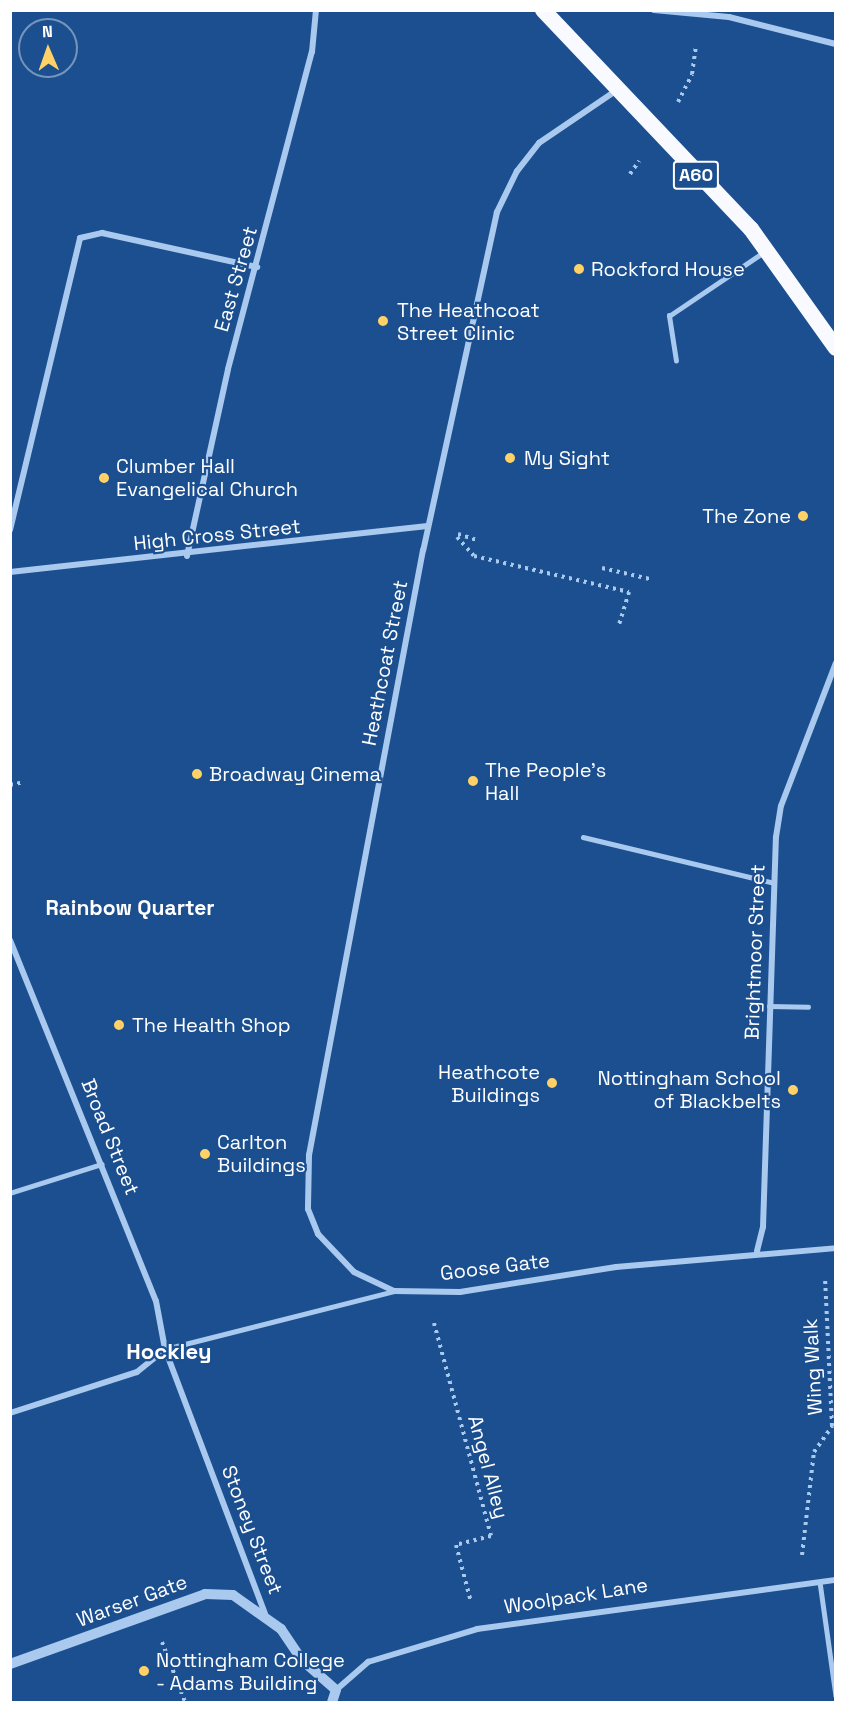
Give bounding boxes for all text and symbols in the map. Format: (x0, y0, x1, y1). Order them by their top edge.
north arrow (18, 18, 78, 78)
text: N (42, 21, 53, 42)
road number: A60 (672, 160, 720, 190)
street label: East Street (210, 224, 262, 334)
place label: Rockford House (591, 257, 745, 281)
marker: Rockford House (572, 262, 586, 276)
place label: The Heathcoat Street Clinic (397, 298, 540, 345)
marker: The Heathcoat Street Clinic (374, 312, 392, 330)
place label: My Sight (524, 446, 610, 470)
marker: My Sight (501, 449, 519, 467)
place label: Clumber Hall Evangelical Church (116, 454, 298, 501)
marker: Clumber Hall Evangelical Church (97, 471, 111, 485)
place label: The Zone (702, 504, 791, 528)
marker: The Zone (796, 509, 810, 523)
street label: High Cross Street (132, 514, 302, 556)
street label: Heathcoat Street (357, 578, 413, 748)
place label: The People's Hall (485, 758, 606, 805)
place label: Broadway Cinema (209, 762, 381, 786)
marker: Broadway Cinema (190, 767, 204, 781)
marker: The People's Hall (466, 774, 480, 788)
street label: Brightmoor Street (740, 864, 770, 1040)
district label: Rainbow Quarter (45, 895, 215, 921)
place label: The Health Shop (132, 1013, 291, 1037)
marker: The Health Shop (110, 1016, 128, 1034)
place label: Heathcote Buildings (438, 1060, 540, 1107)
place label: Nottingham School of Blackbelts (598, 1066, 781, 1113)
street label: Broad Street (76, 1075, 144, 1199)
marker: Heathcote Buildings (545, 1076, 559, 1090)
marker: Nottingham School of Blackbelts (786, 1083, 800, 1097)
place label: Carlton Buildings (217, 1130, 306, 1177)
marker: Carlton Buildings (198, 1147, 212, 1161)
street label: Goose Gate (439, 1248, 551, 1286)
street label: Wing Walk (798, 1318, 828, 1416)
district label: Hockley (126, 1339, 212, 1365)
street label: Angel Alley (463, 1413, 513, 1521)
street label: Stoney Street (216, 1462, 288, 1598)
street label: Warser Gate (73, 1570, 191, 1632)
street label: Woolpack Lane (502, 1573, 650, 1619)
place label: Nottingham College - Adams Building (156, 1648, 345, 1695)
marker: Nottingham College - Adams Building (137, 1664, 151, 1678)

